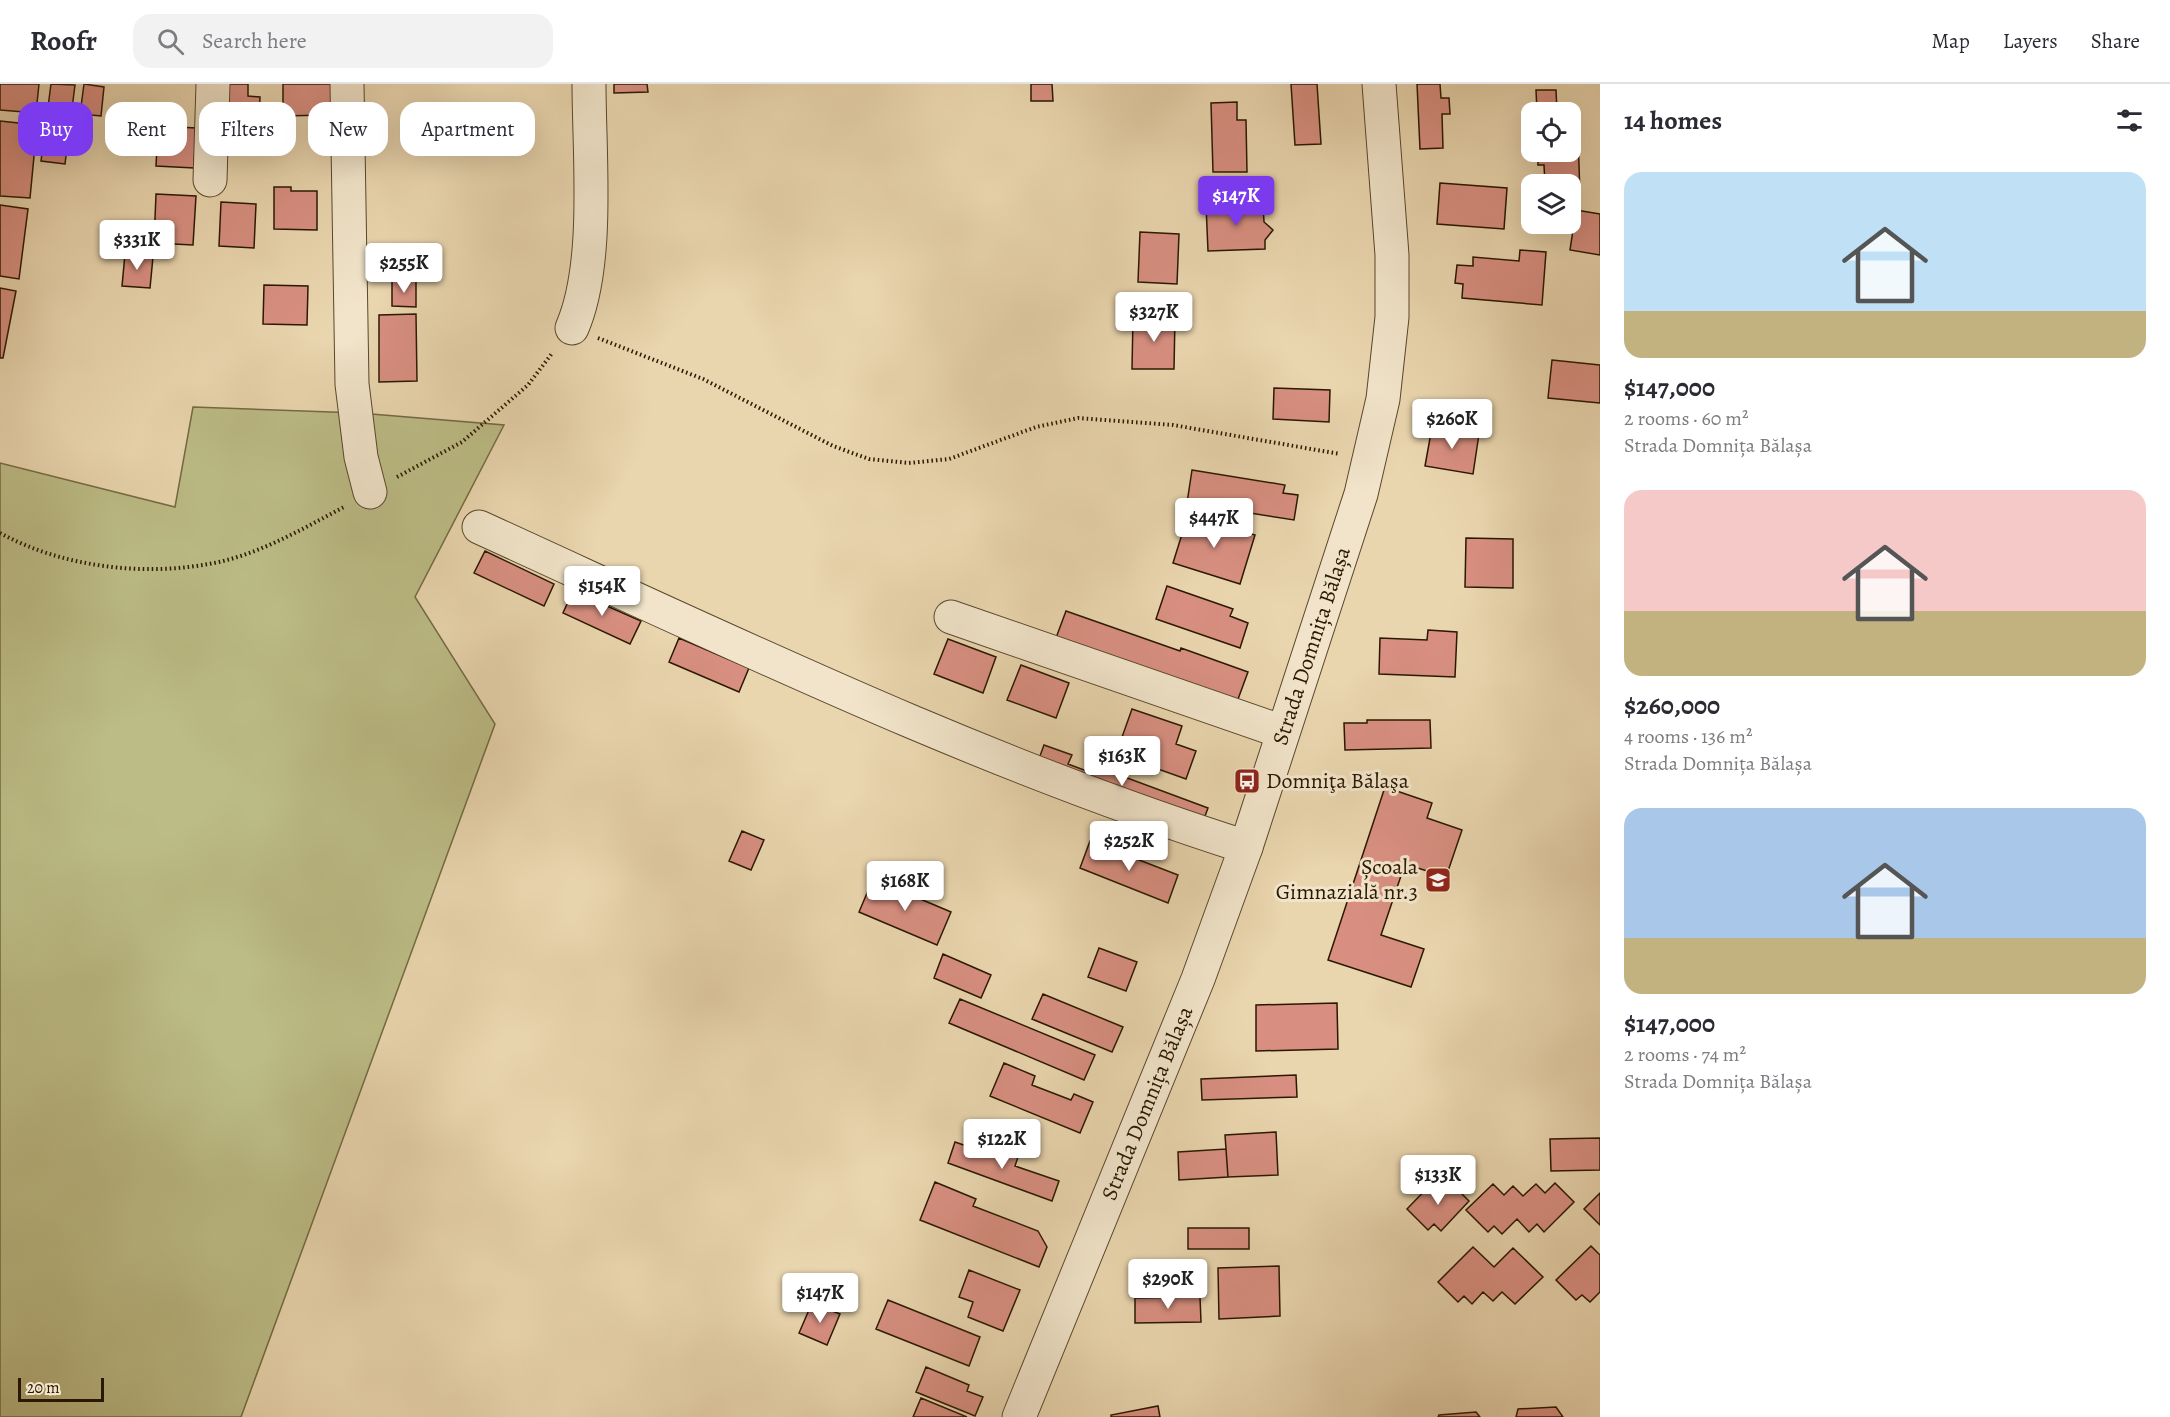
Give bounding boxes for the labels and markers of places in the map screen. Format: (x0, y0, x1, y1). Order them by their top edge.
pin: $147K (1194, 176, 1278, 227)
pin: $331K (95, 220, 179, 271)
pin: $255K (362, 243, 446, 294)
pin: $327K (1112, 292, 1196, 343)
pin: $260K (1410, 399, 1494, 450)
pin: $447K (1172, 498, 1256, 549)
pin: $154K (560, 566, 644, 617)
pin: $163K (1080, 736, 1164, 787)
bus stop icon: Domniţa Bălaşa (1232, 766, 1262, 796)
place label: Domniţa Bălaşa (1266, 766, 1410, 796)
pin: $252K (1087, 821, 1171, 872)
place label: Școala Gimnazială nr.3 (1276, 852, 1419, 907)
pin: $168K (863, 861, 947, 912)
school or university icon: Școala Gimnazială nr.3 (1423, 865, 1453, 895)
pin: $122K (960, 1119, 1044, 1170)
pin: $133K (1396, 1155, 1480, 1206)
pin: $290K (1126, 1259, 1210, 1310)
pin: $147K (778, 1273, 862, 1324)

